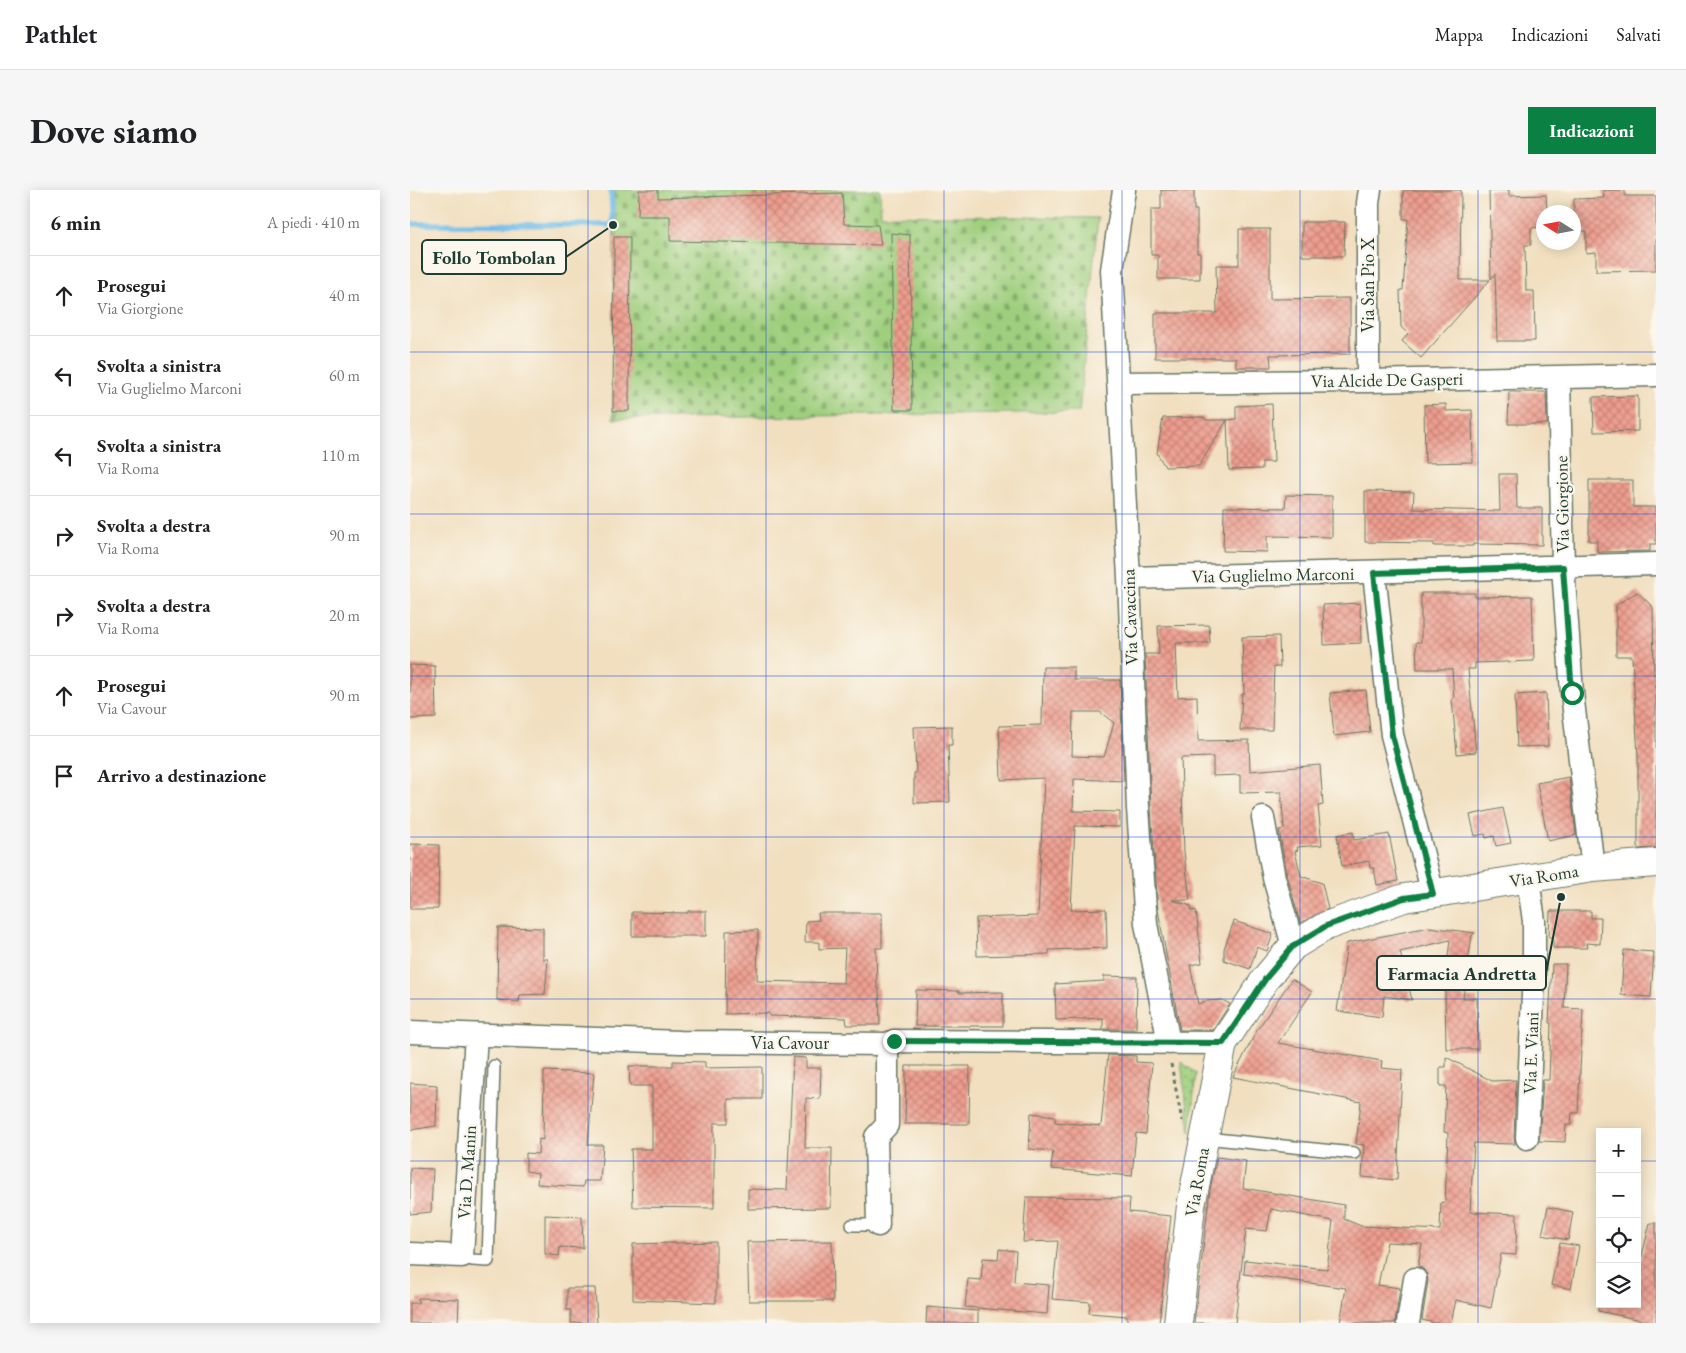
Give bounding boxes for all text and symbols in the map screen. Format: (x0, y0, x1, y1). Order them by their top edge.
text: Pathlet (25, 19, 97, 50)
text: Mappa (1435, 23, 1483, 46)
text: Indicazioni (1511, 23, 1588, 46)
text: Salvati (1616, 23, 1661, 46)
button: Indicazioni (1528, 107, 1656, 154)
text: Dove siamo (30, 108, 197, 153)
north arrow (1536, 205, 1581, 250)
text: 6 min (50, 209, 101, 236)
text: A piedi · 410 m (267, 212, 360, 233)
street label: Via San Pio X (1356, 237, 1379, 333)
callout: Follo Tombolan (422, 240, 566, 274)
text: Follo Tombolan (432, 245, 556, 270)
text: Prosegui (97, 273, 166, 298)
icon: ahead (50, 282, 78, 310)
text: 40 m (329, 285, 360, 306)
text: Via Giorgione (97, 298, 183, 319)
text: Svolta a sinistra (97, 353, 221, 378)
icon: left (50, 362, 78, 390)
text: 60 m (329, 365, 360, 386)
street label: Via Alcide De Gasperi (1311, 367, 1464, 392)
text: Via Guglielmo Marconi (97, 378, 242, 399)
text: Svolta a sinistra (97, 433, 221, 458)
icon: left (50, 442, 78, 470)
text: 110 m (321, 445, 360, 466)
street label: Via Giorgione (1549, 455, 1574, 553)
text: Via Roma (97, 458, 159, 479)
text: Svolta a destra (97, 513, 211, 538)
icon: right (50, 522, 78, 550)
text: 90 m (329, 525, 360, 546)
text: Via Roma (97, 538, 159, 559)
street label: Via Guglielmo Marconi (1191, 562, 1355, 587)
street label: Via Cavaccina (1116, 567, 1143, 666)
text: Svolta a destra (97, 593, 211, 618)
icon: right (50, 602, 78, 630)
text: 20 m (329, 605, 360, 626)
text: Via Roma (97, 618, 159, 639)
text: Prosegui (97, 673, 166, 698)
icon: ahead (50, 682, 78, 710)
route start (1561, 682, 1584, 705)
text: 90 m (329, 685, 360, 706)
text: Via Cavour (97, 698, 167, 719)
icon: arrive (50, 762, 78, 790)
text: Arrivo a destinazione (97, 763, 266, 788)
street label: Via Roma (1508, 859, 1581, 892)
callout: Farmacia Andretta (1377, 956, 1546, 990)
text: Farmacia Andretta (1387, 961, 1537, 986)
street label: Via E. Viani (1518, 1011, 1543, 1094)
route end (883, 1030, 906, 1053)
street label: Via Cavour (751, 1031, 829, 1054)
street label: Via D. Manin (452, 1124, 481, 1220)
map controls (1596, 1128, 1641, 1308)
button: + (1596, 1128, 1641, 1173)
street label: Via Roma (1179, 1145, 1214, 1218)
button: − (1596, 1173, 1641, 1218)
button: locate (1596, 1218, 1641, 1263)
button: layers (1596, 1263, 1641, 1308)

